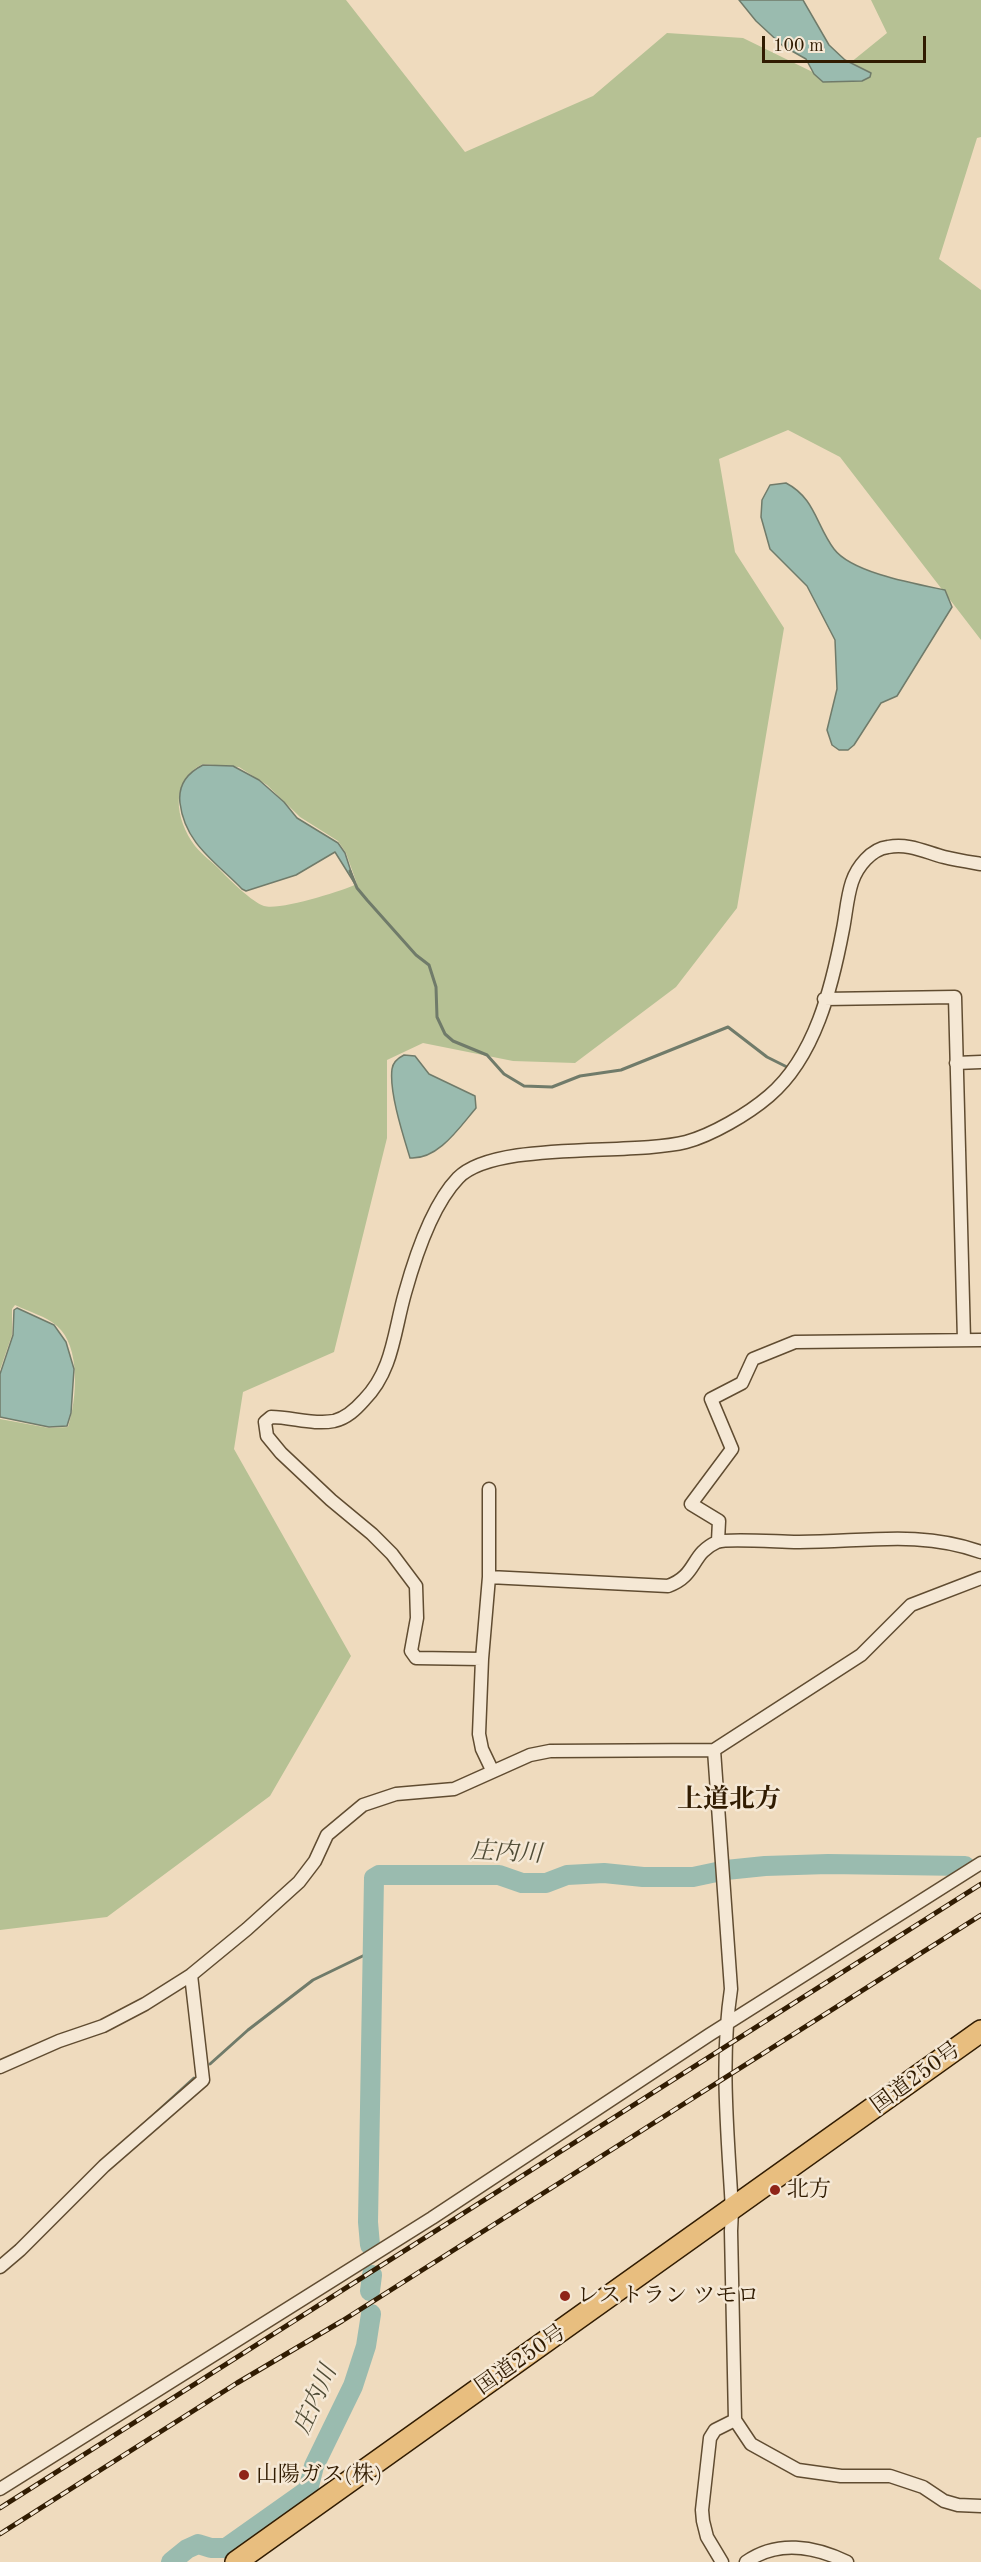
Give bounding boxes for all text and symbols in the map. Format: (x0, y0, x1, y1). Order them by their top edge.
scale bar (765, 24, 928, 62)
text: 100 m (773, 37, 824, 55)
district label: 上道北方 (677, 1784, 781, 1816)
water label: 庄内川 (469, 1837, 543, 1869)
street label: 国道250号 (866, 2037, 966, 2119)
place label: 北方 (787, 2177, 831, 2203)
marker: 北方 (768, 2183, 782, 2197)
place label: レストラン ツモロ (577, 2283, 759, 2309)
marker: レストラン ツモロ (558, 2289, 572, 2303)
street label: 国道250号 (471, 2319, 571, 2401)
water label: 庄内川 (288, 2361, 344, 2439)
place label: 山陽ガス(株) (256, 2462, 382, 2488)
marker: 山陽ガス(株) (237, 2468, 251, 2482)

